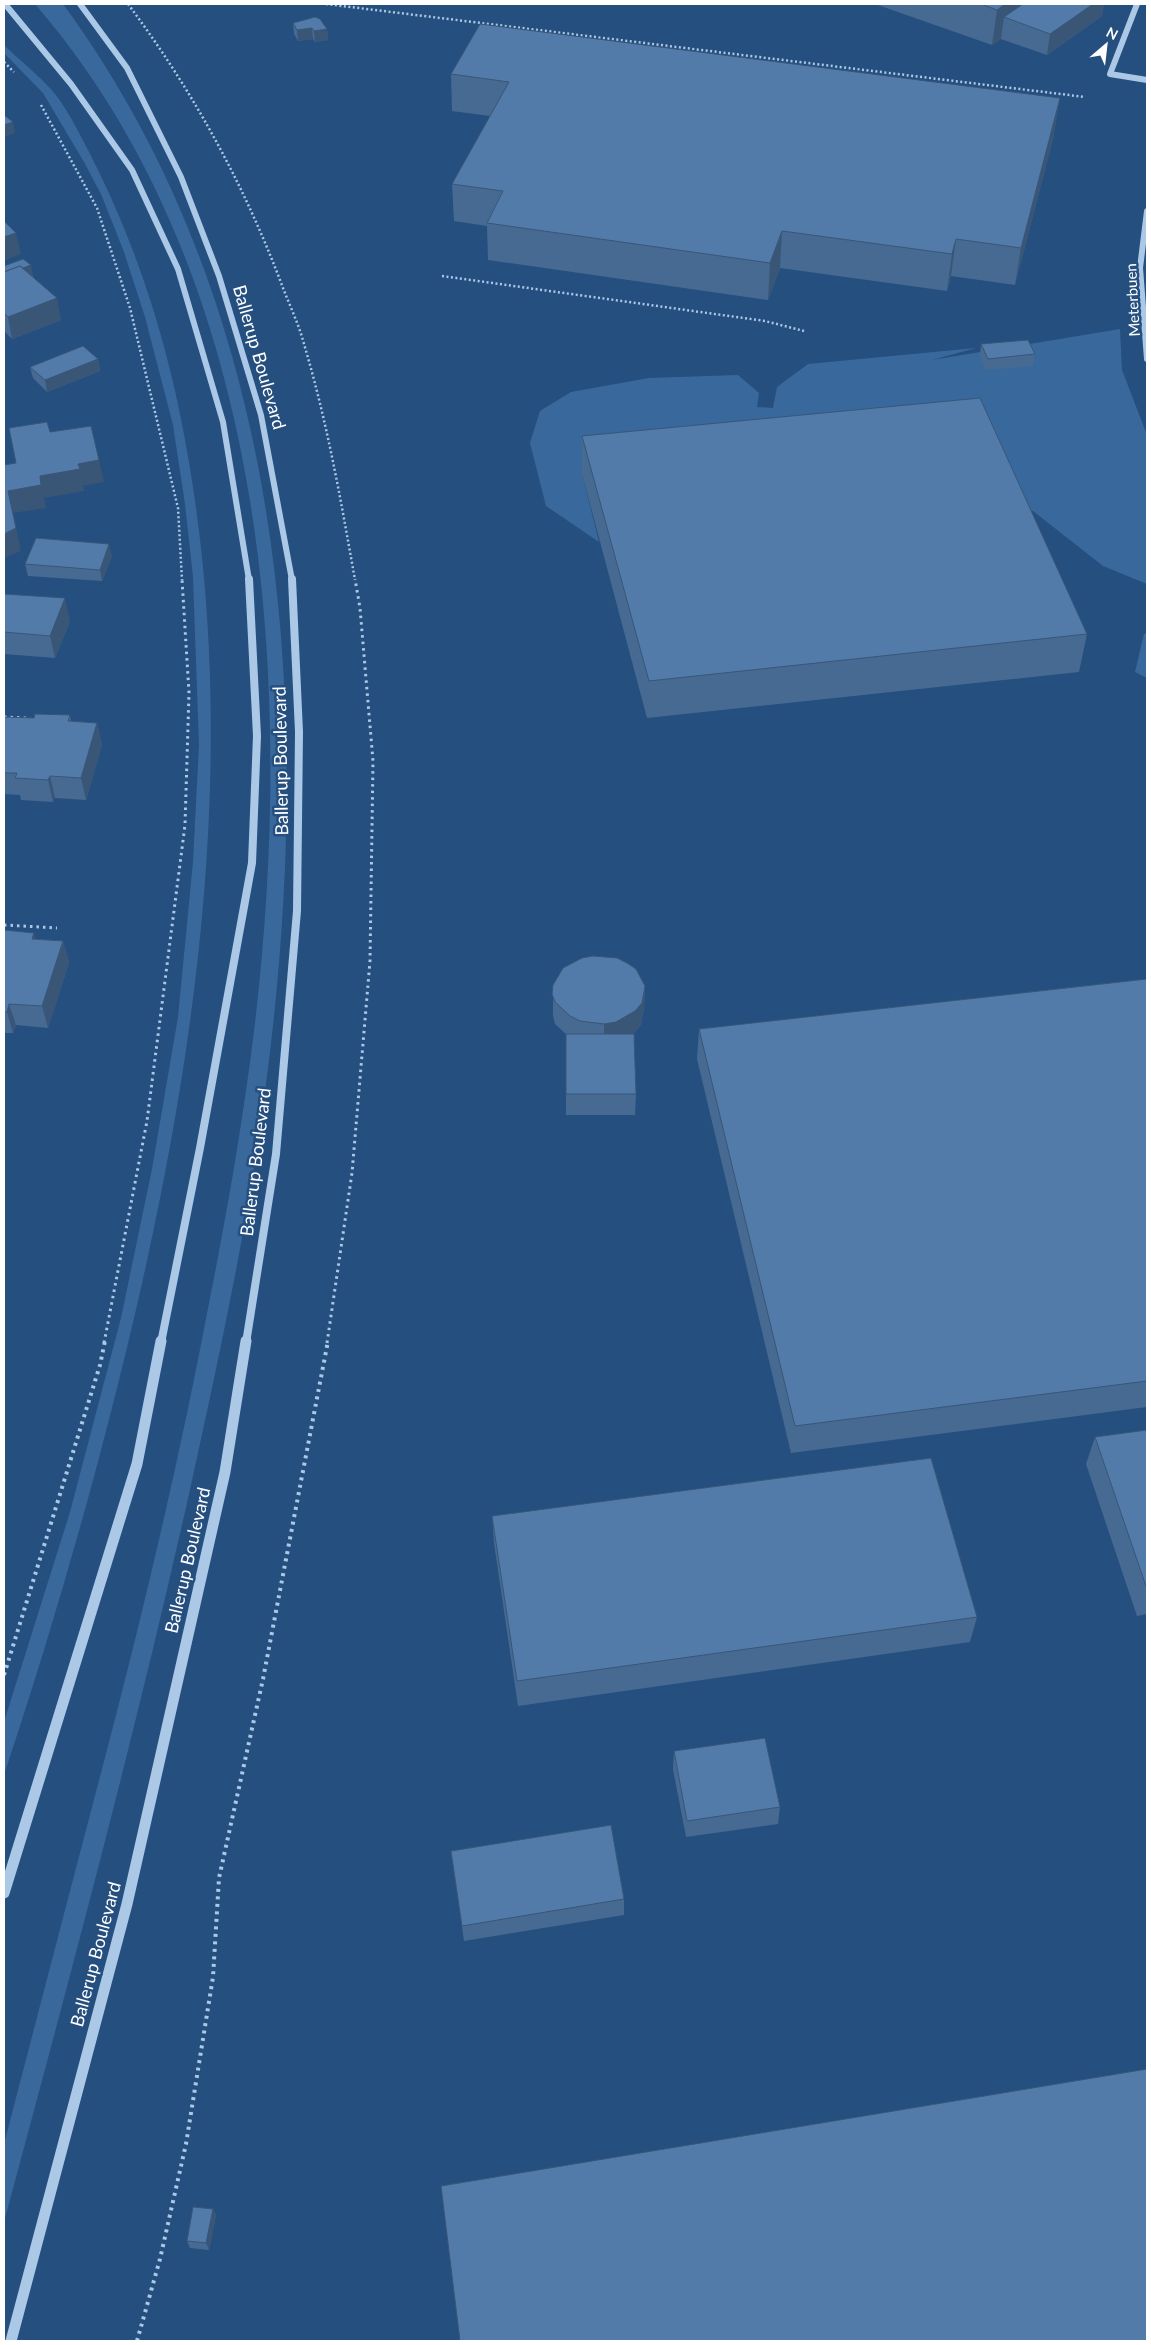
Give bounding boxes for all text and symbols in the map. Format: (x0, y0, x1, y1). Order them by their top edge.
north arrow (1081, 20, 1131, 70)
text: N (1104, 23, 1121, 43)
street label: Meterbuen (1121, 263, 1143, 337)
street label: Ballerup Boulevard (229, 282, 291, 432)
street label: Ballerup Boulevard (268, 686, 292, 836)
street label: Ballerup Boulevard (235, 1087, 275, 1237)
street label: Ballerup Boulevard (159, 1485, 215, 1635)
street label: Ballerup Boulevard (65, 1879, 125, 2029)

